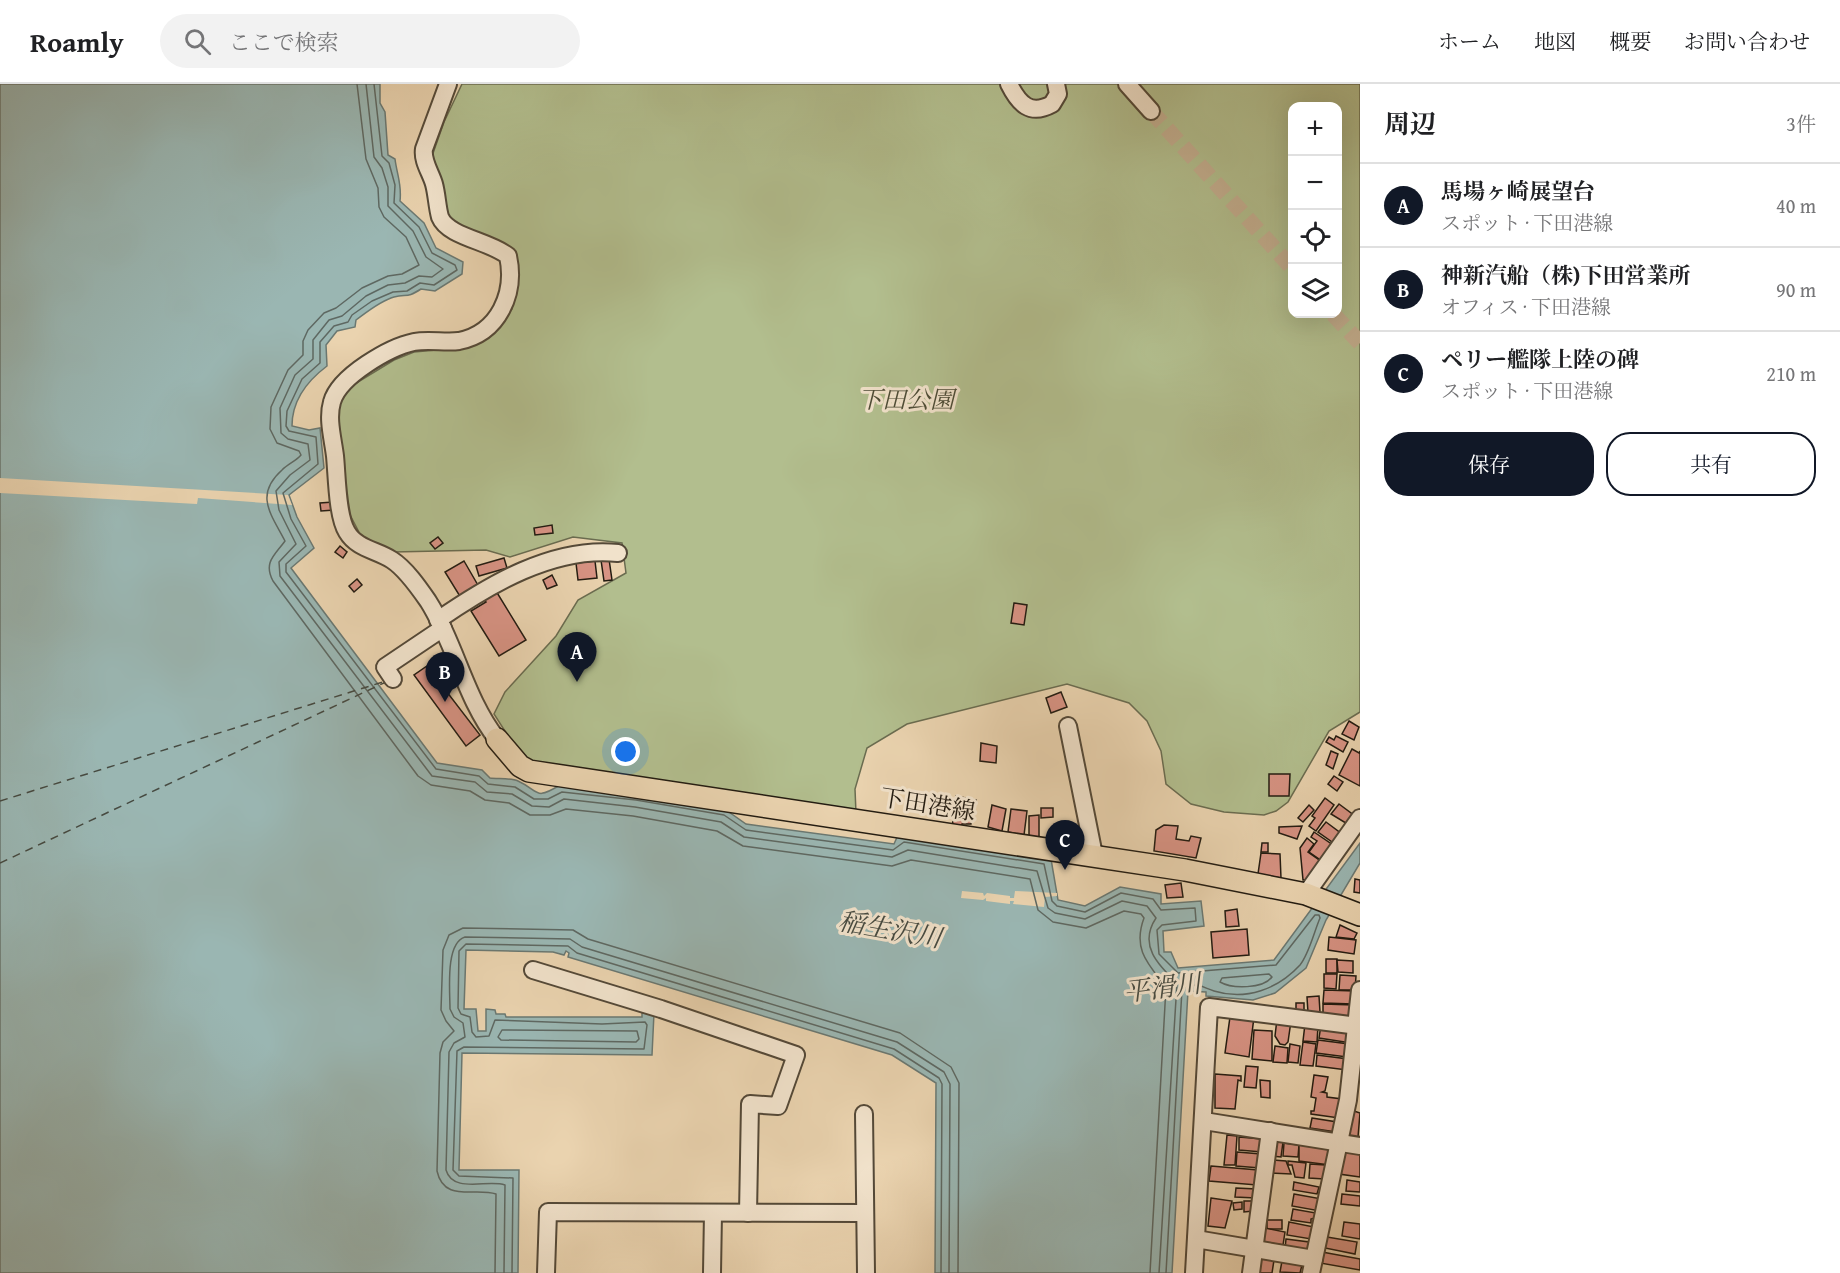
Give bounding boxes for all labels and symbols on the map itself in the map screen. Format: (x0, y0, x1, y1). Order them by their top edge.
park label: 下田公園 (858, 382, 958, 417)
pin: A (558, 632, 596, 682)
pin: B (426, 652, 464, 702)
your location (611, 737, 640, 766)
street label: 下田港線 (878, 779, 978, 829)
pin: C (1046, 820, 1084, 870)
water label: 稲生沢川 (835, 901, 948, 958)
water label: 平滑川 (1121, 963, 1206, 1011)

